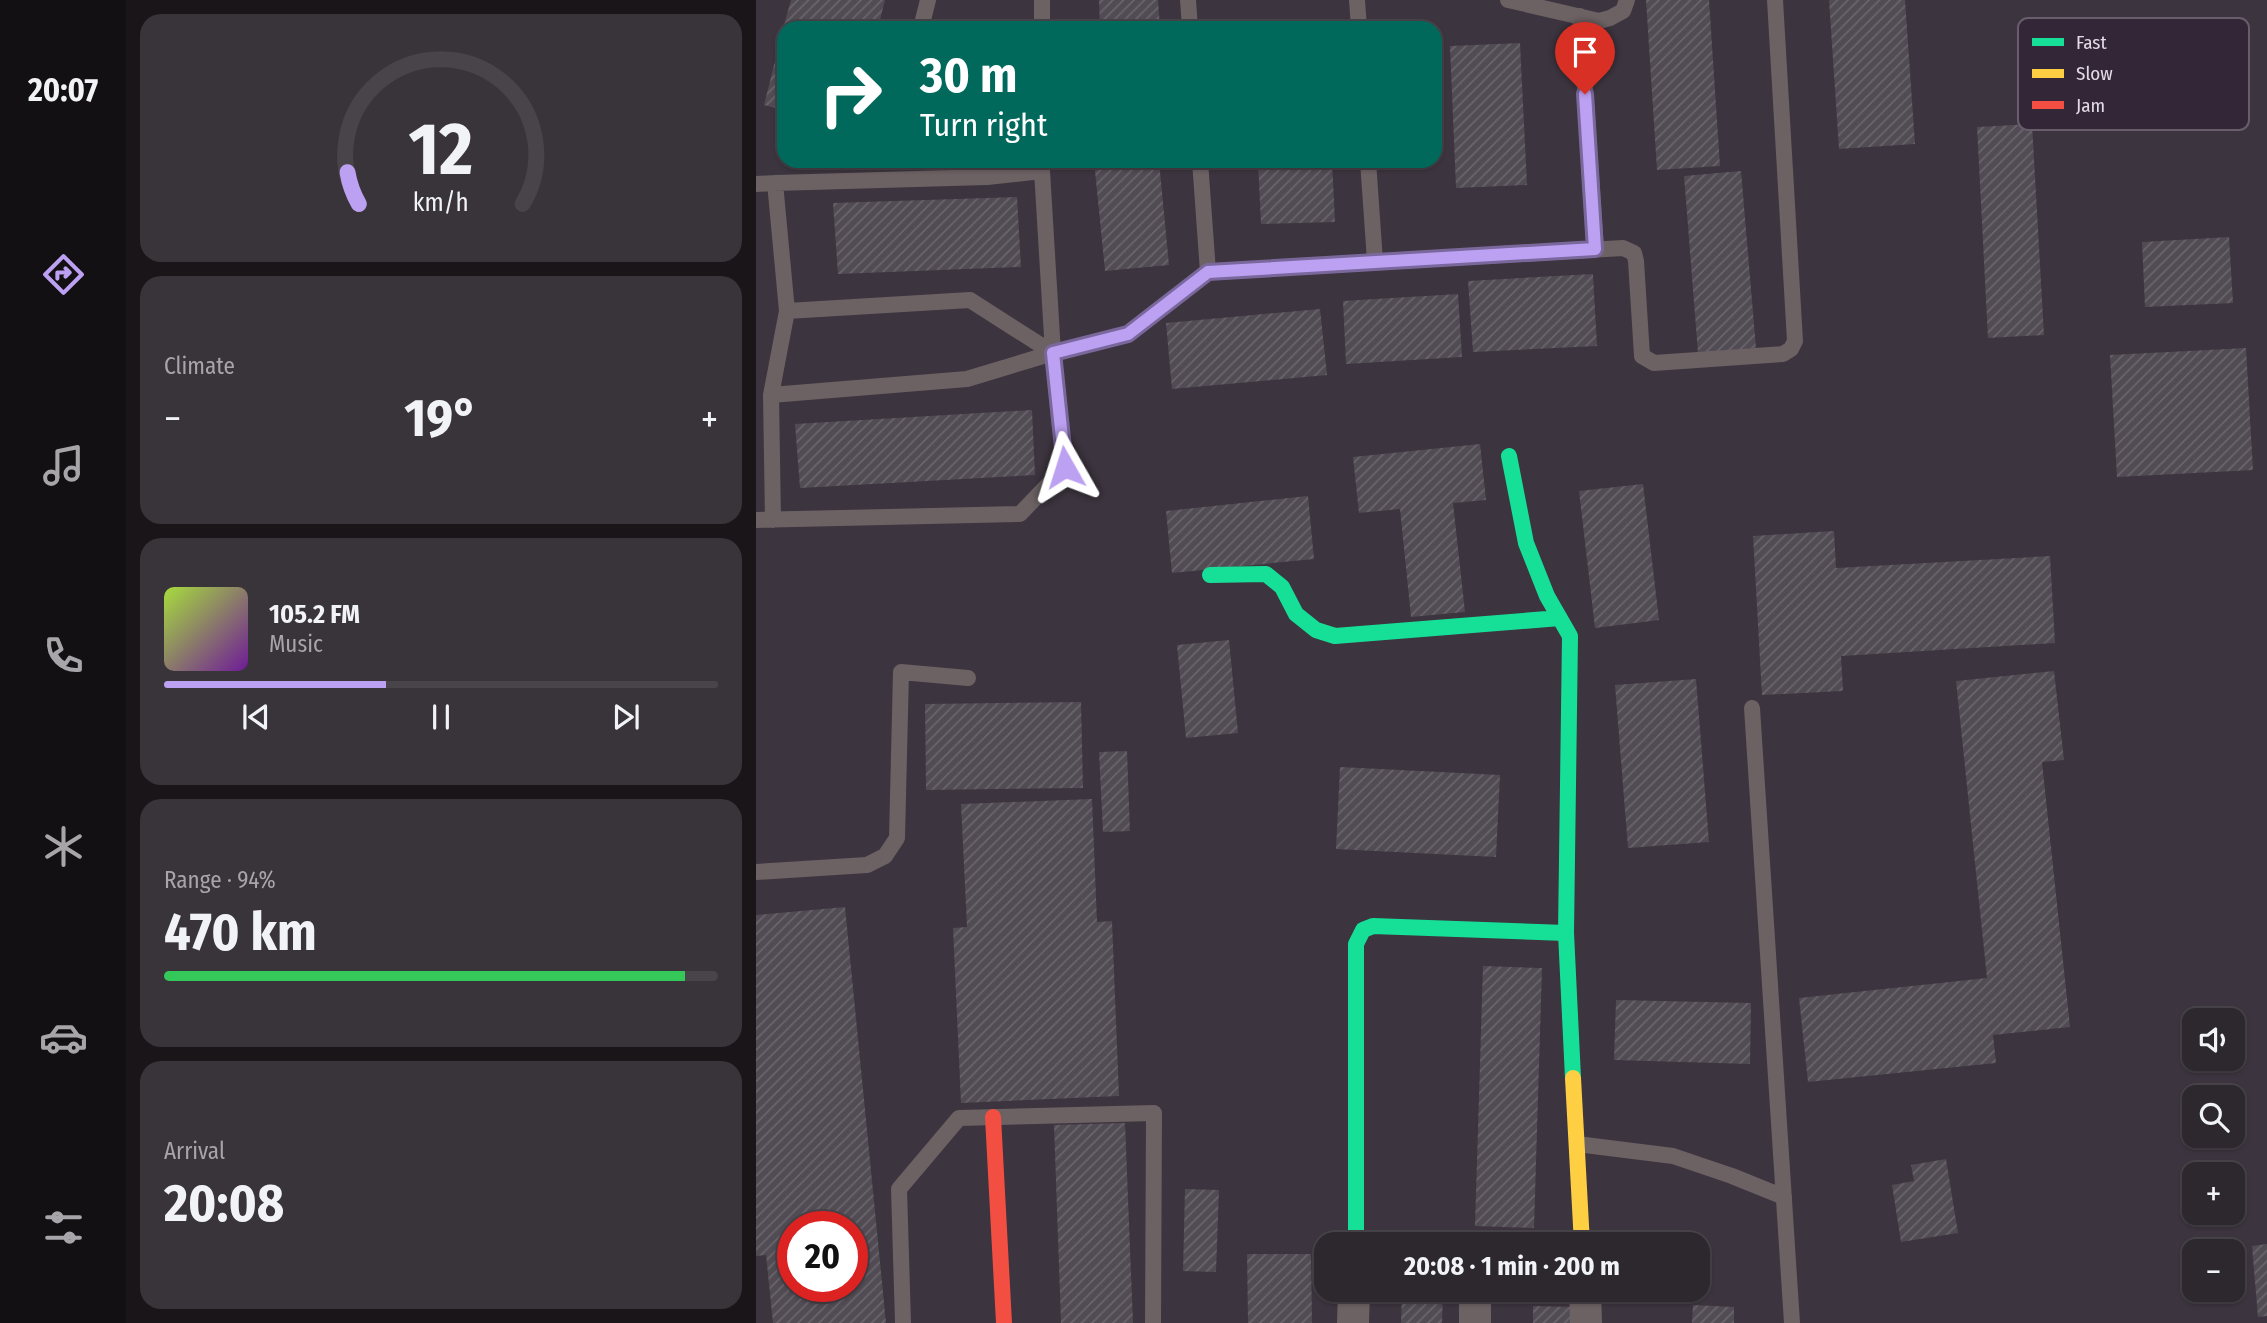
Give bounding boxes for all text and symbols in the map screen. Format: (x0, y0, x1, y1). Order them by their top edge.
legend (2018, 18, 2249, 130)
pin (1555, 22, 1615, 94)
text: Fast (2076, 31, 2107, 54)
icon: arrive (1566, 33, 1604, 71)
text: 30 m (920, 46, 1018, 105)
icon: right (805, 49, 896, 140)
text: Slow (2076, 62, 2113, 85)
text: 20:07 (28, 71, 98, 109)
text: Jam (2076, 94, 2105, 117)
text: 12 (409, 106, 473, 193)
text: Turn right (920, 106, 1047, 144)
text: km/h (413, 188, 469, 218)
icon: directions (39, 250, 88, 299)
text: Climate (164, 352, 235, 380)
text: 19° (404, 387, 478, 450)
text: − (164, 396, 181, 442)
text: + (701, 396, 718, 442)
position arrow (1028, 430, 1102, 504)
icon: music (39, 441, 88, 490)
text: 105.2 FM (269, 599, 360, 630)
text: Music (269, 630, 323, 658)
icon: phone (39, 631, 88, 680)
icon: previous (237, 698, 275, 736)
icon: pause (422, 698, 460, 736)
icon: next (607, 698, 645, 736)
icon: climate (39, 822, 88, 871)
text: Range · 94% (164, 866, 276, 894)
text: 470 km (164, 901, 317, 964)
map controls (2182, 1008, 2245, 1302)
button: sound (2182, 1008, 2245, 1071)
icon: car (39, 1013, 88, 1062)
button: search (2182, 1085, 2245, 1148)
text: Arrival (164, 1137, 225, 1165)
button: + (2182, 1162, 2245, 1225)
text: 20:08 (164, 1172, 284, 1235)
icon: filters (39, 1203, 88, 1252)
speed limit sign: 20 (777, 1211, 868, 1302)
button: − (2182, 1239, 2245, 1302)
text: 20:08 · 1 min · 200 m (1404, 1251, 1620, 1282)

